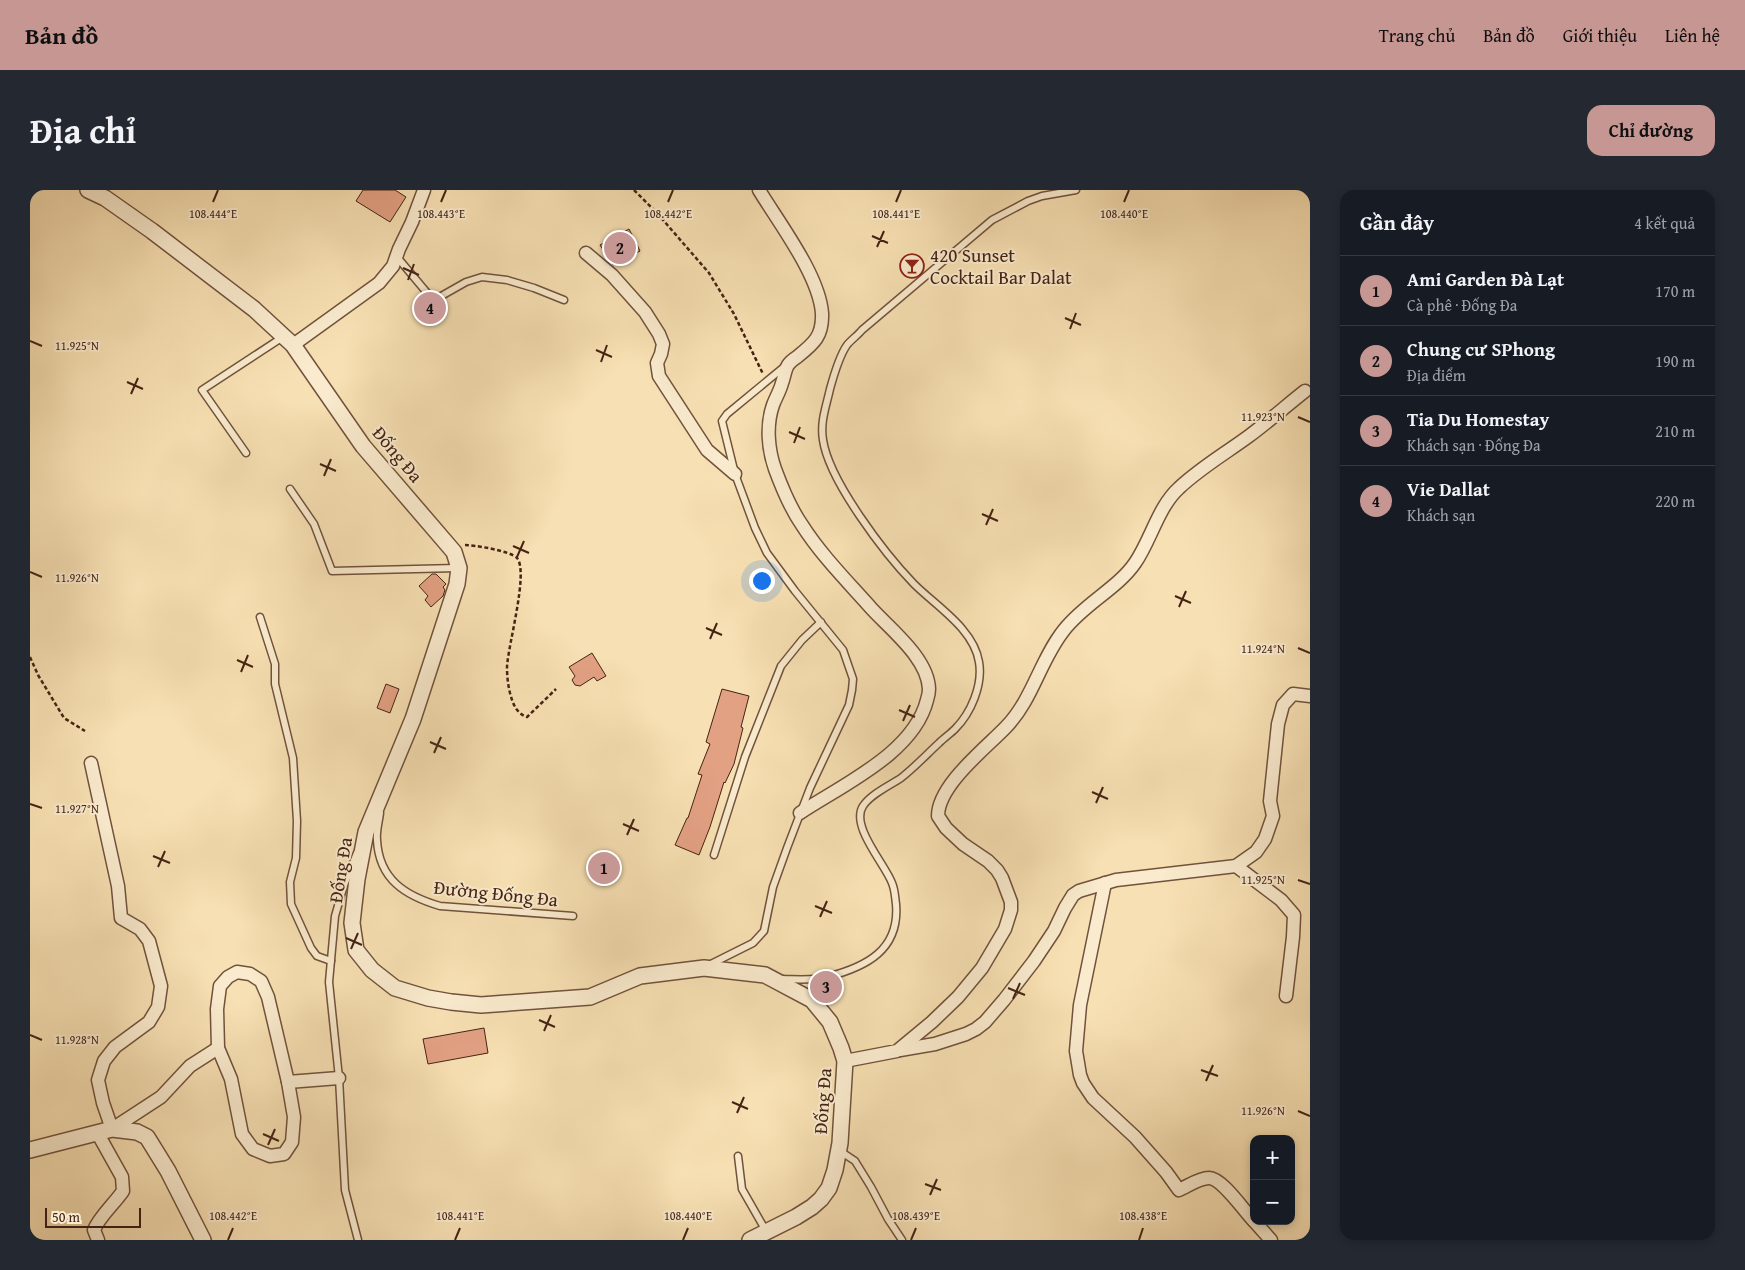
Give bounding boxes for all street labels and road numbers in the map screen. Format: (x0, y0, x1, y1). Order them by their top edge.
street label: Đống Đa (366, 420, 430, 488)
street label: Đống Đa (321, 835, 359, 905)
street label: Đường Đống Đa (433, 873, 559, 913)
street label: Đống Đa (806, 1067, 838, 1135)

